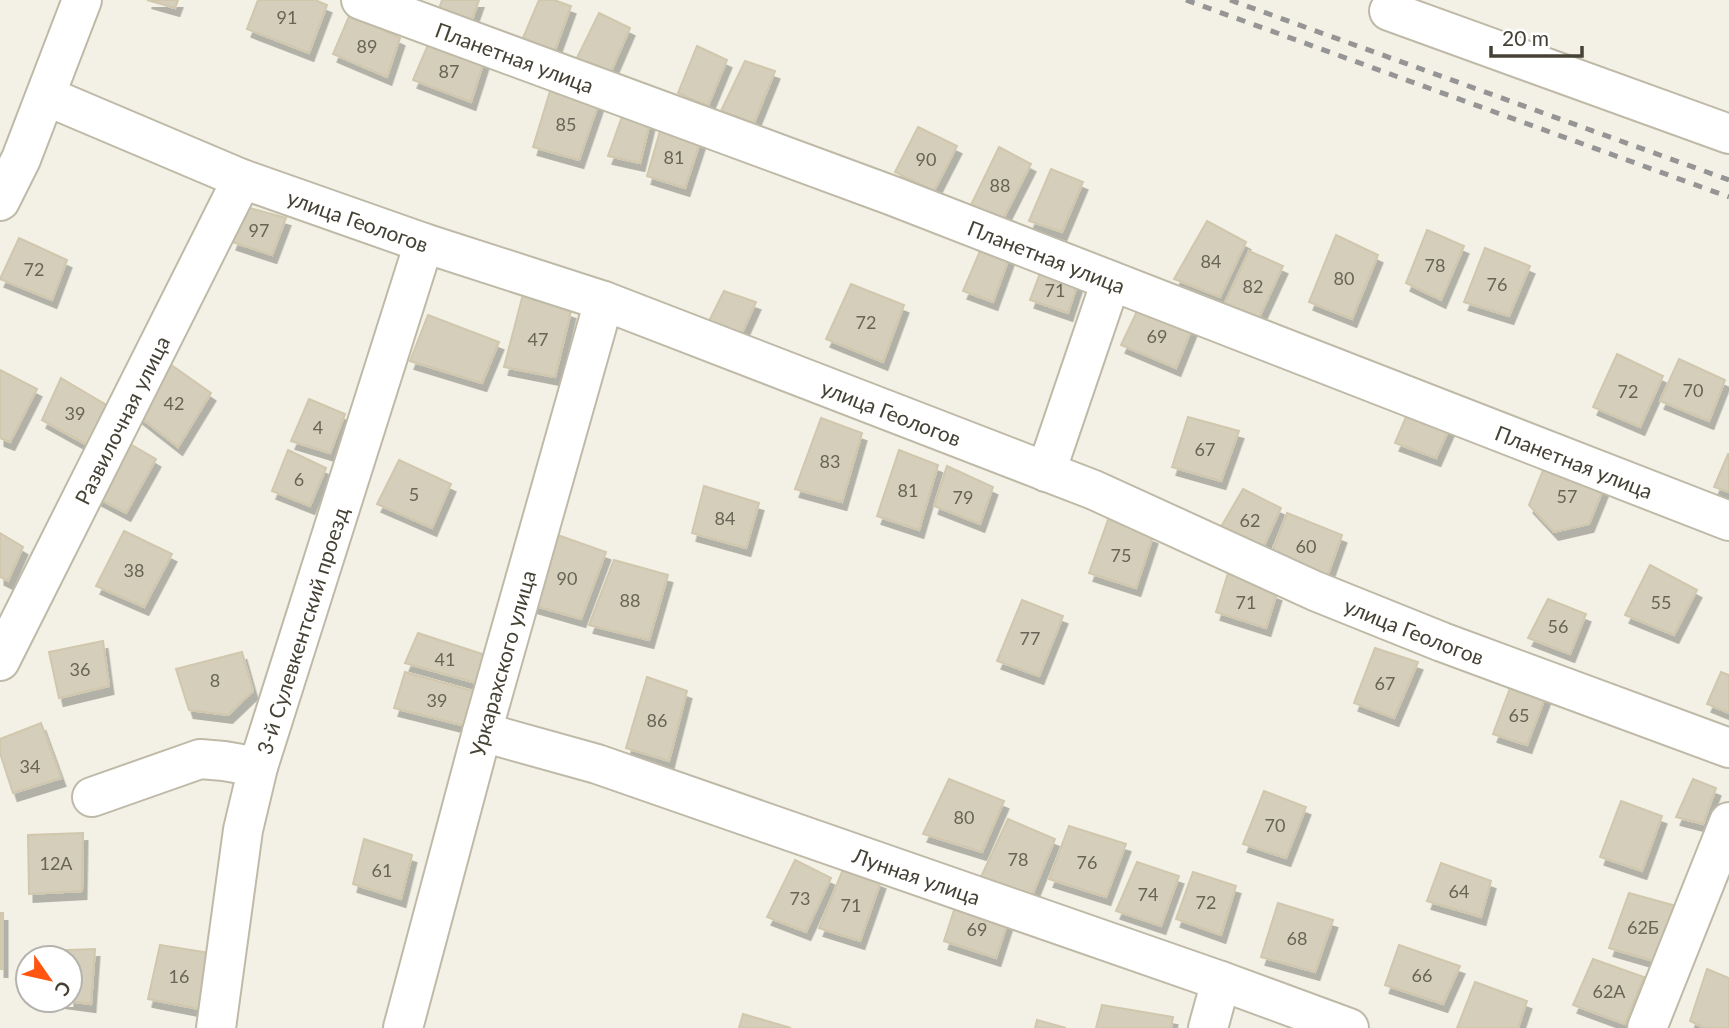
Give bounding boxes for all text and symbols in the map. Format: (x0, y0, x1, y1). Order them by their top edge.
house number: 91 (277, 6, 297, 28)
scale bar (1491, 14, 1582, 58)
street label: Планетная улица (432, 16, 597, 97)
text: 20 m (1502, 25, 1549, 50)
house number: 89 (357, 35, 377, 57)
house number: 87 (439, 60, 459, 82)
house number: 85 (556, 113, 576, 135)
house number: 81 (664, 146, 684, 168)
house number: 90 (916, 148, 936, 170)
house number: 88 (990, 174, 1010, 196)
street label: улица Геологов (284, 184, 432, 256)
street label: Планетная улица (965, 214, 1129, 298)
house number: 97 (249, 219, 269, 241)
house number: 84 (1201, 250, 1221, 272)
house number: 78 (1425, 254, 1445, 276)
house number: 72 (24, 258, 44, 280)
house number: 80 (1334, 267, 1354, 289)
house number: 76 (1487, 273, 1507, 295)
house number: 82 (1243, 275, 1263, 297)
house number: 71 (1045, 279, 1065, 301)
house number: 72 (856, 311, 876, 333)
house number: 69 (1147, 325, 1167, 347)
house number: 47 (528, 328, 548, 350)
street label: Развилочная улица (68, 331, 174, 508)
street label: улица Геологов (818, 374, 965, 450)
house number: 70 (1683, 379, 1703, 401)
house number: 72 (1618, 380, 1638, 402)
house number: 42 (164, 392, 184, 414)
house number: 39 (65, 402, 85, 424)
house number: 4 (313, 416, 323, 438)
street label: Планетная улица (1492, 419, 1657, 503)
house number: 67 (1195, 438, 1215, 460)
house number: 83 (820, 450, 840, 472)
house number: 6 (294, 468, 304, 490)
house number: 81 (898, 479, 918, 501)
house number: 5 (409, 483, 419, 505)
house number: 57 (1557, 485, 1577, 507)
house number: 79 (953, 486, 973, 508)
street label: 3-й Сулевкентский проезд (250, 504, 352, 757)
house number: 84 (715, 507, 735, 529)
house number: 62 (1240, 509, 1260, 531)
house number: 60 (1296, 535, 1316, 557)
house number: 75 (1111, 544, 1131, 566)
house number: 38 (124, 559, 144, 581)
street label: Уркарахского улица (464, 567, 540, 759)
house number: 90 (557, 567, 577, 589)
house number: 88 (620, 589, 640, 611)
house number: 71 (1236, 591, 1256, 613)
house number: 55 (1651, 591, 1671, 613)
street label: улица Геологов (1341, 592, 1488, 669)
house number: 56 (1548, 615, 1568, 637)
house number: 77 (1020, 627, 1040, 649)
house number: 41 (435, 648, 455, 670)
house number: 36 (70, 658, 90, 680)
house number: 8 (210, 669, 220, 691)
house number: 67 (1375, 672, 1395, 694)
house number: 39 (427, 689, 447, 711)
house number: 65 (1509, 704, 1529, 726)
house number: 86 (647, 709, 667, 731)
house number: 34 (20, 755, 40, 777)
house number: 80 (954, 806, 974, 828)
house number: 70 (1265, 814, 1285, 836)
street label: Лунная улица (849, 841, 984, 909)
house number: 78 (1008, 848, 1028, 870)
house number: 76 (1077, 851, 1097, 873)
house number: 12А (39, 852, 73, 874)
house number: 61 (372, 859, 392, 881)
house number: 64 (1449, 880, 1469, 902)
house number: 74 (1138, 883, 1158, 905)
house number: 73 (790, 887, 810, 909)
house number: 72 (1196, 891, 1216, 913)
house number: 71 (841, 894, 861, 916)
house number: 62Б (1627, 916, 1659, 938)
house number: 69 (967, 918, 987, 940)
house number: 68 (1287, 927, 1307, 949)
north arrow (14, 944, 84, 1014)
house number: 66 (1412, 964, 1432, 986)
house number: 16 (169, 965, 189, 987)
text: С (50, 977, 77, 1001)
house number: 62А (1592, 980, 1626, 1002)

